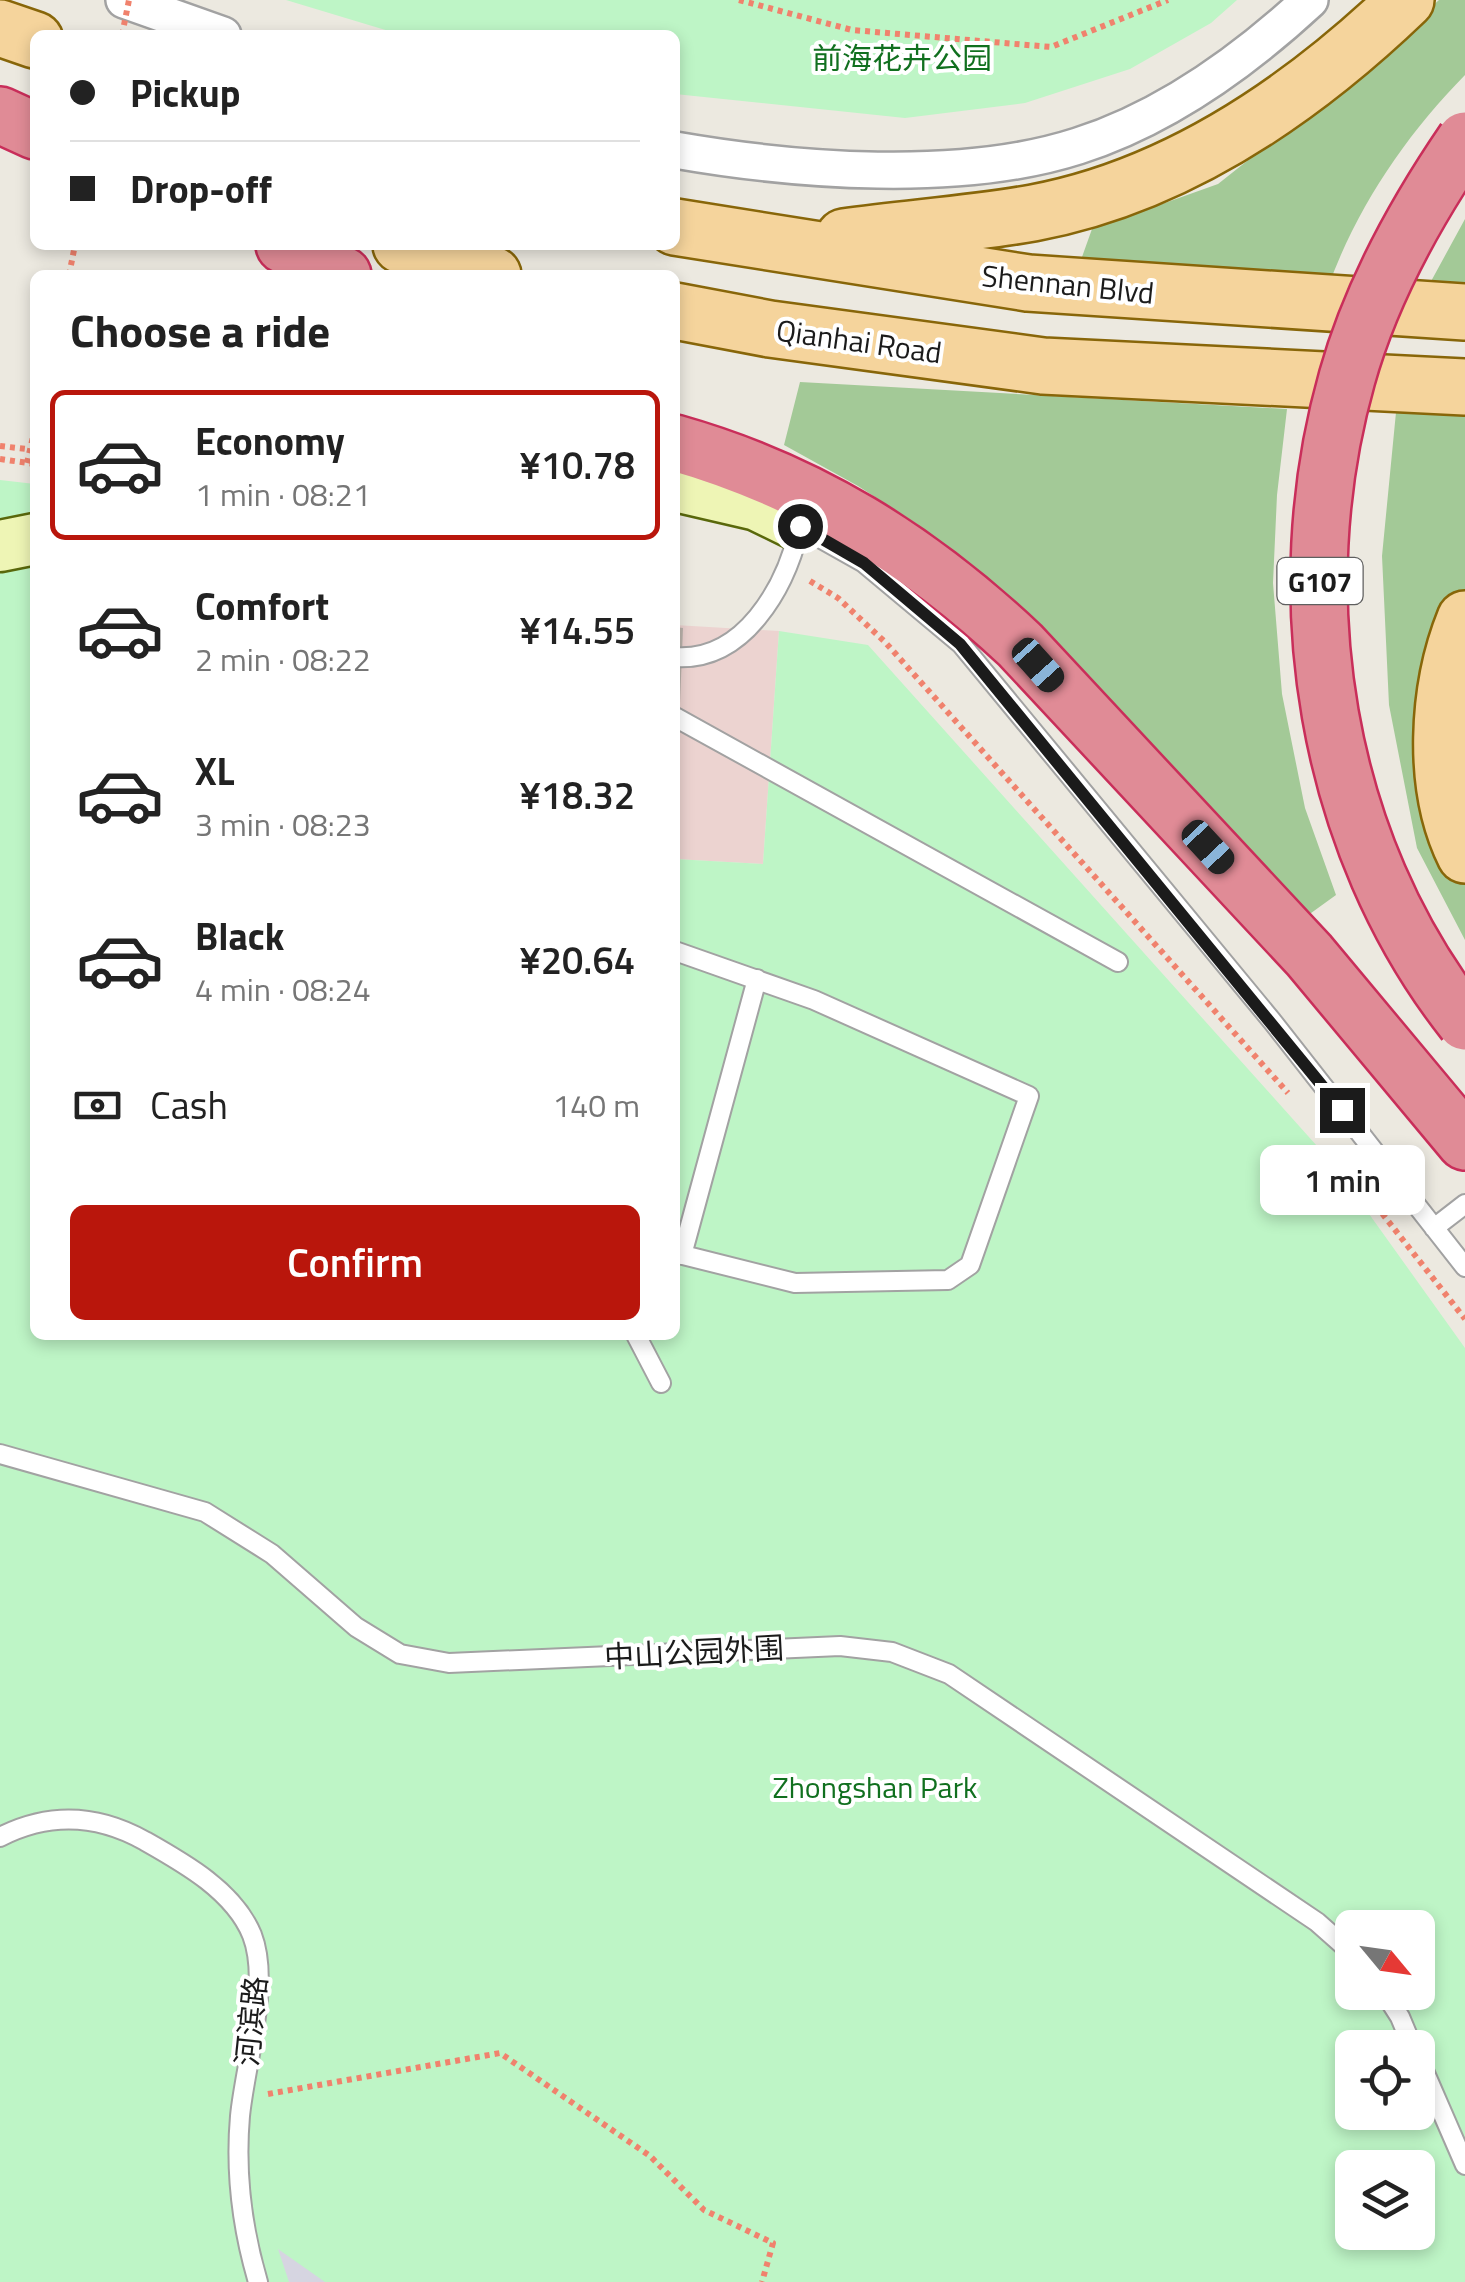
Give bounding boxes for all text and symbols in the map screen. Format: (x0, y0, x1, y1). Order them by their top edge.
park label: 前海花卉公园 (812, 35, 992, 81)
text: Pickup (130, 64, 240, 122)
text: Drop-off (130, 160, 272, 218)
street label: Shennan Blvd (980, 252, 1156, 316)
text: Choose a ride (70, 296, 330, 364)
street label: Qianhai Road (773, 307, 945, 375)
text: Economy (195, 412, 345, 470)
icon: car (75, 420, 165, 510)
text: ¥10.78 (520, 436, 635, 494)
text: 1 min · 08:21 (195, 470, 371, 518)
route start (778, 504, 823, 549)
road number: G107 (1278, 558, 1362, 604)
text: Comfort (195, 577, 329, 635)
icon: car (75, 585, 165, 675)
text: ¥14.55 (520, 601, 635, 659)
car (1007, 633, 1069, 697)
text: 2 min · 08:22 (195, 635, 371, 683)
text: XL (195, 742, 235, 800)
icon: car (75, 750, 165, 840)
text: ¥18.32 (520, 766, 635, 824)
text: 3 min · 08:23 (195, 800, 371, 848)
car (1177, 815, 1239, 879)
text: Black (195, 907, 284, 965)
icon: car (75, 915, 165, 1005)
text: ¥20.64 (520, 931, 635, 989)
text: 4 min · 08:24 (195, 965, 371, 1013)
text: Cash (150, 1076, 228, 1134)
icon: cash (70, 1078, 125, 1133)
text: 140 m (552, 1081, 640, 1129)
route end (1320, 1088, 1365, 1133)
callout: 1 min (1260, 1145, 1424, 1215)
text: 1 min (1304, 1156, 1381, 1204)
button: Confirm (70, 1205, 640, 1320)
street label: 中山公园外围 (603, 1624, 785, 1680)
park label: Zhongshan Park (773, 1764, 977, 1810)
north arrow (1335, 1910, 1435, 2010)
map controls (1335, 1910, 1435, 2250)
street label: 河滨路 (223, 1974, 279, 2068)
button: locate (1335, 2030, 1435, 2130)
button: layers (1335, 2150, 1435, 2250)

